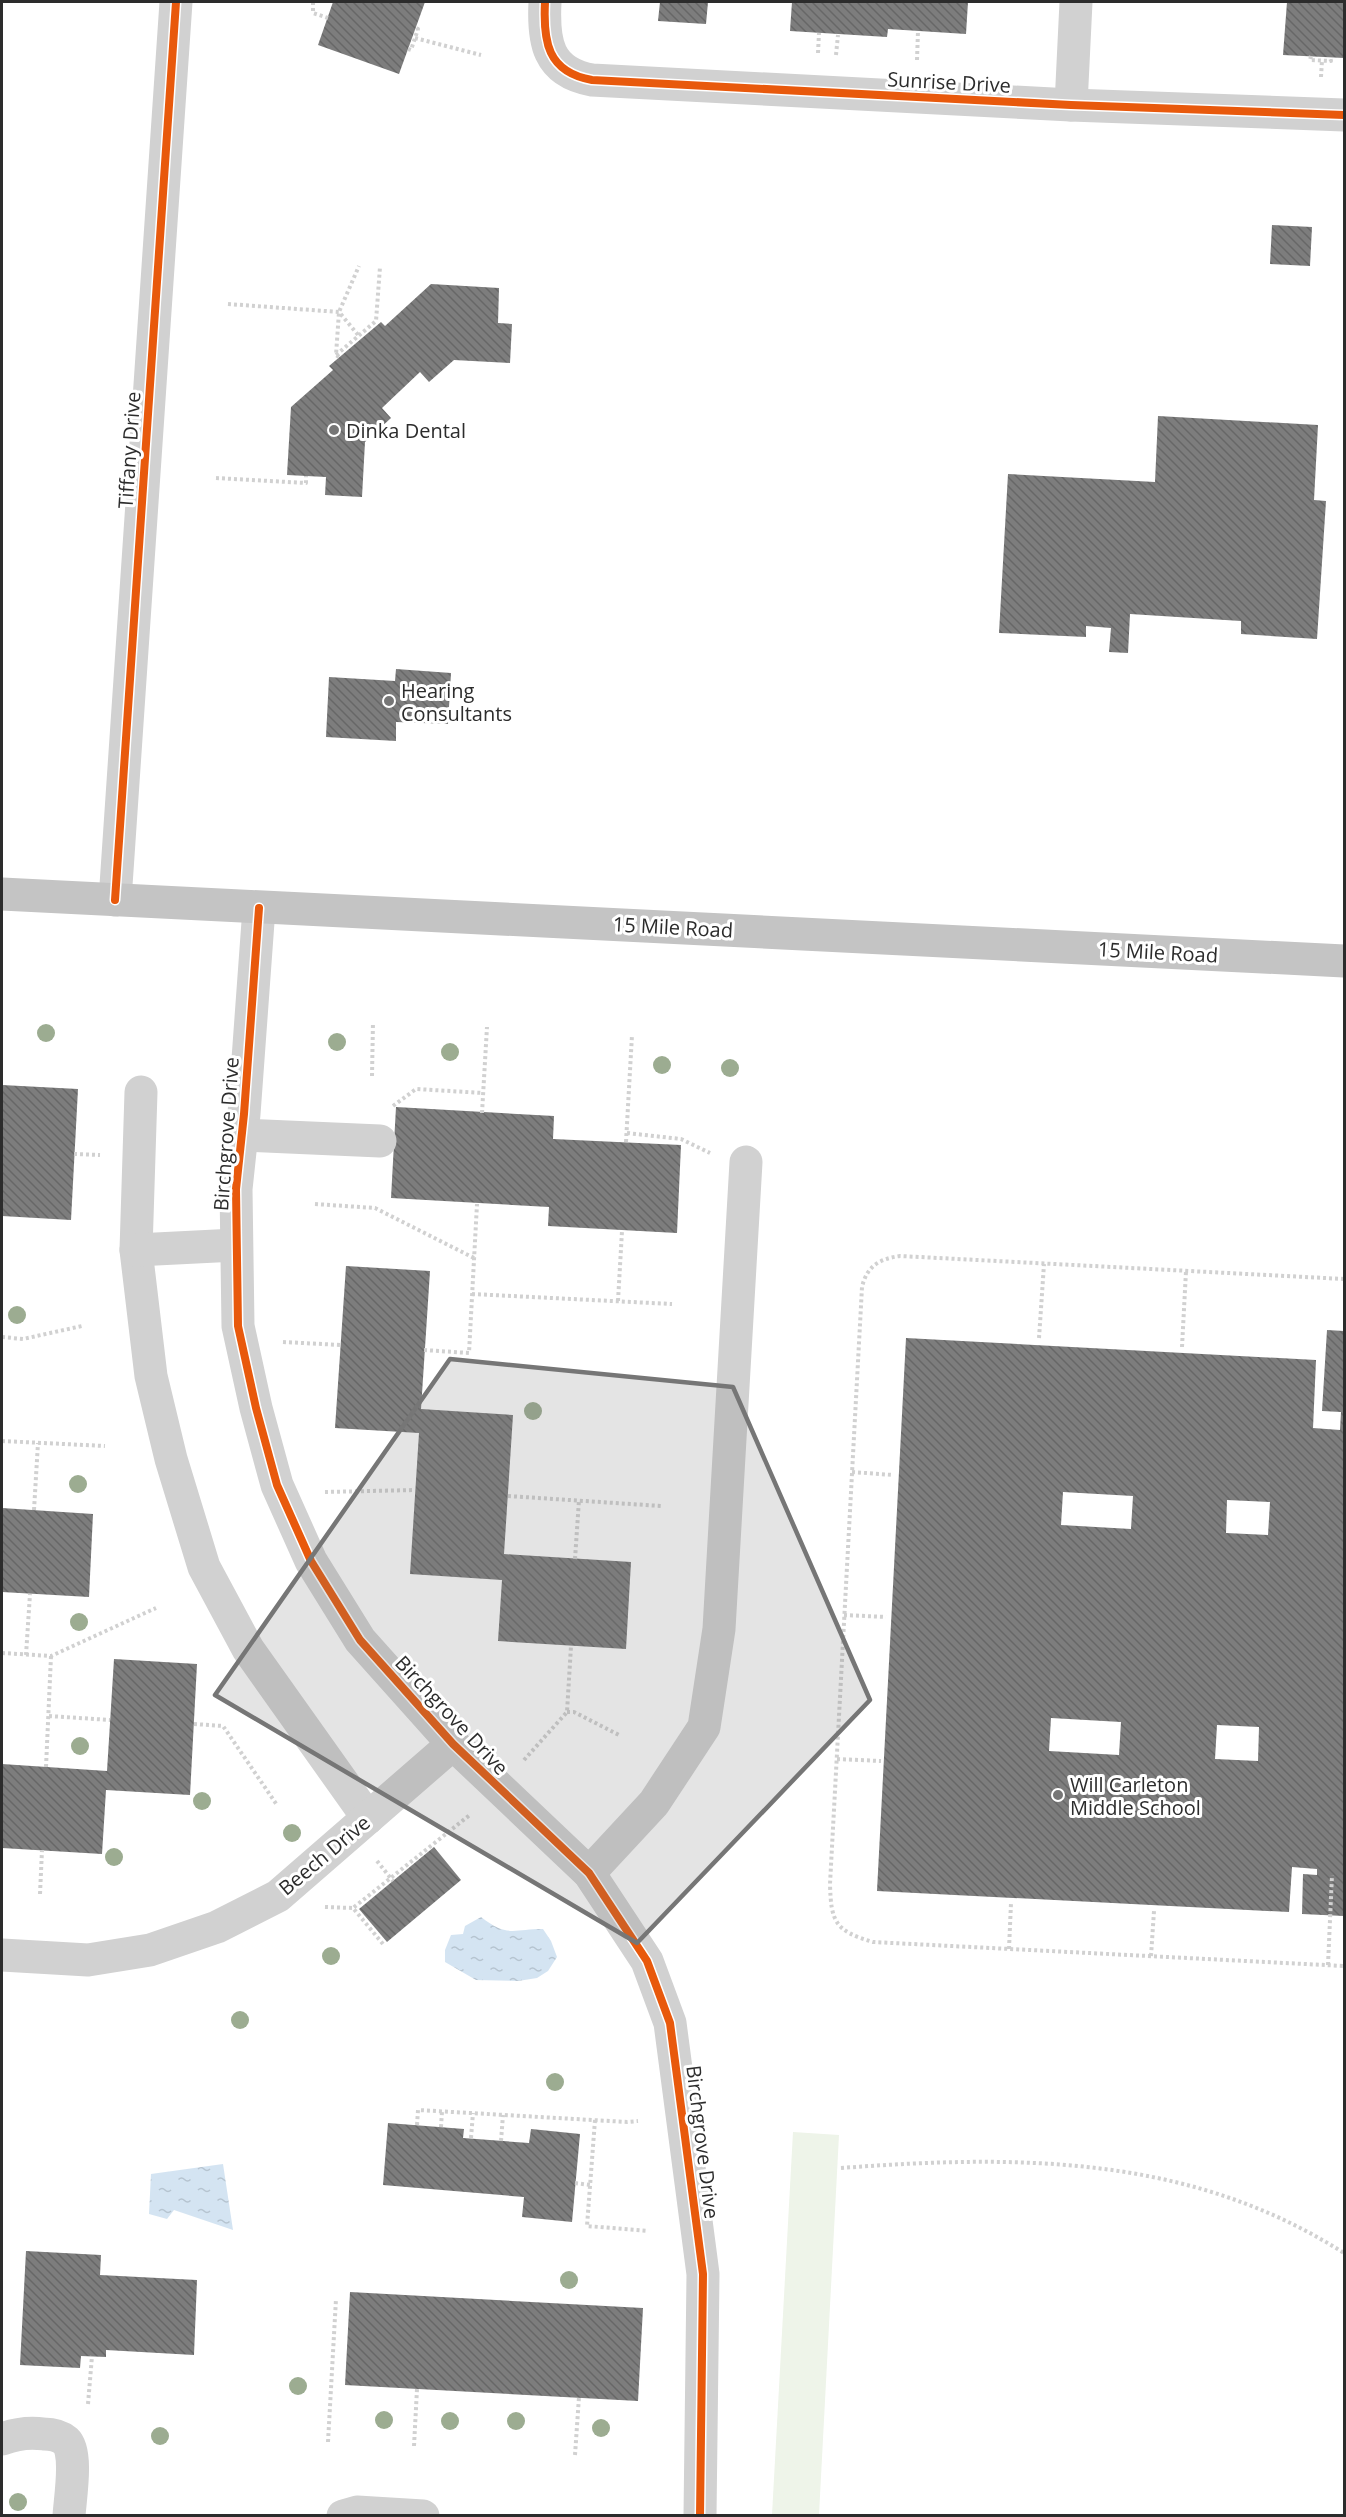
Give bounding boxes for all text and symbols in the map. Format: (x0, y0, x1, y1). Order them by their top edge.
street label: Sunrise Drive (887, 65, 1011, 99)
street label: Tiffany Drive (111, 391, 147, 509)
place label: Dinka Dental (346, 417, 466, 444)
marker: Dinka Dental (327, 423, 341, 437)
place label: Hearing Consultants (401, 677, 512, 727)
marker: Hearing Consultants (382, 694, 396, 708)
street label: 15 Mile Road (612, 910, 734, 944)
street label: 15 Mile Road (1097, 935, 1219, 969)
street label: Birchgrove Drive (207, 1056, 245, 1212)
street label: Birchgrove Drive (389, 1649, 515, 1781)
place label: Will Carleton Middle School (1070, 1771, 1201, 1821)
marker: Will Carleton Middle School (1051, 1788, 1065, 1802)
street label: Beech Drive (273, 1809, 375, 1901)
street label: Birchgrove Drive (680, 2064, 726, 2220)

